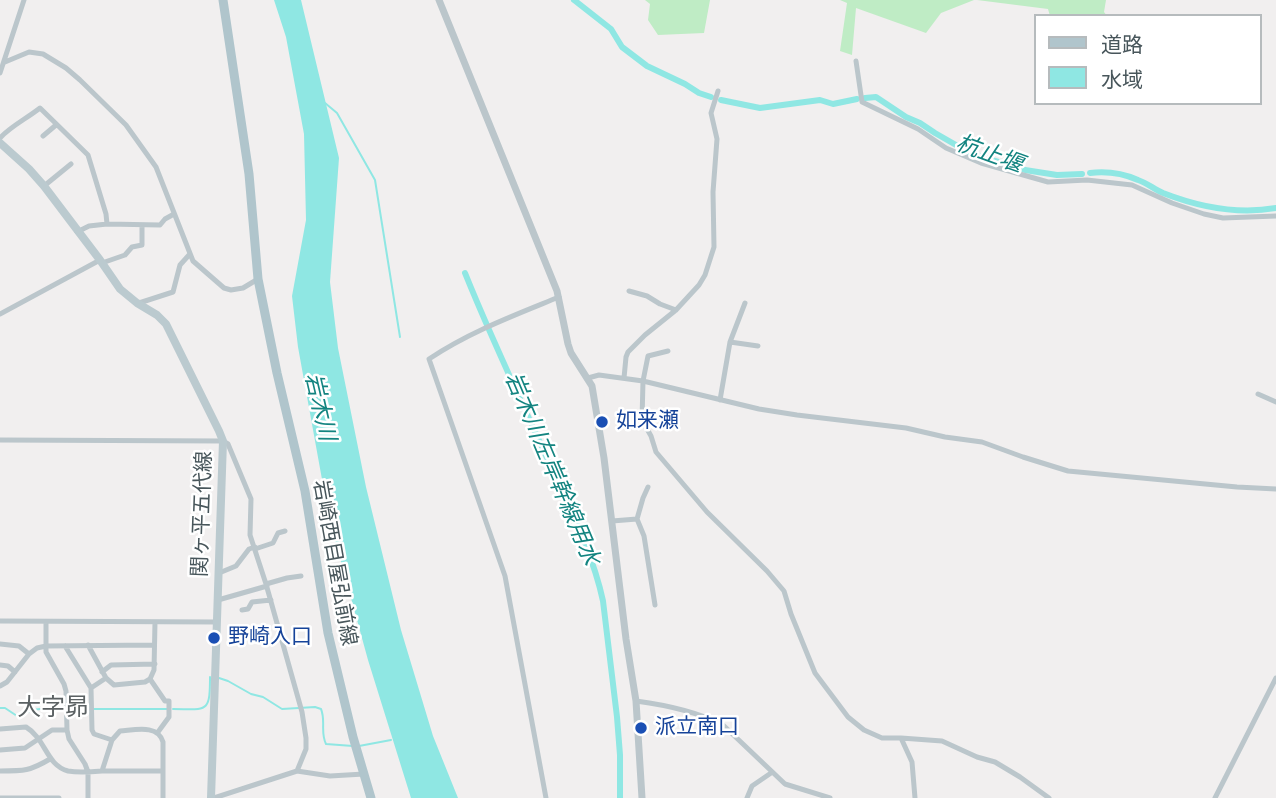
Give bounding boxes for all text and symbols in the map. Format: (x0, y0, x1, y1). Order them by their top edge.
legend (1034, 14, 1262, 105)
text: 道路 (1101, 33, 1143, 57)
text: 水域 (1101, 68, 1143, 92)
water label: 杭止堰 (952, 130, 1026, 180)
water label: 岩木川左岸幹線用水 (498, 368, 604, 570)
water label: 岩木川 (298, 370, 340, 444)
place label: 如来瀬 (616, 409, 679, 435)
marker: 如来瀬 (594, 414, 610, 430)
street label: 関ヶ平五代線 (188, 451, 218, 577)
street label: 岩崎西目屋弘前線 (307, 478, 361, 648)
place label: 野崎入口 (228, 625, 312, 651)
marker: 野崎入口 (206, 630, 222, 646)
district label: 大字昴 (17, 695, 89, 723)
place label: 派立南口 (655, 715, 739, 741)
marker: 派立南口 (633, 720, 649, 736)

